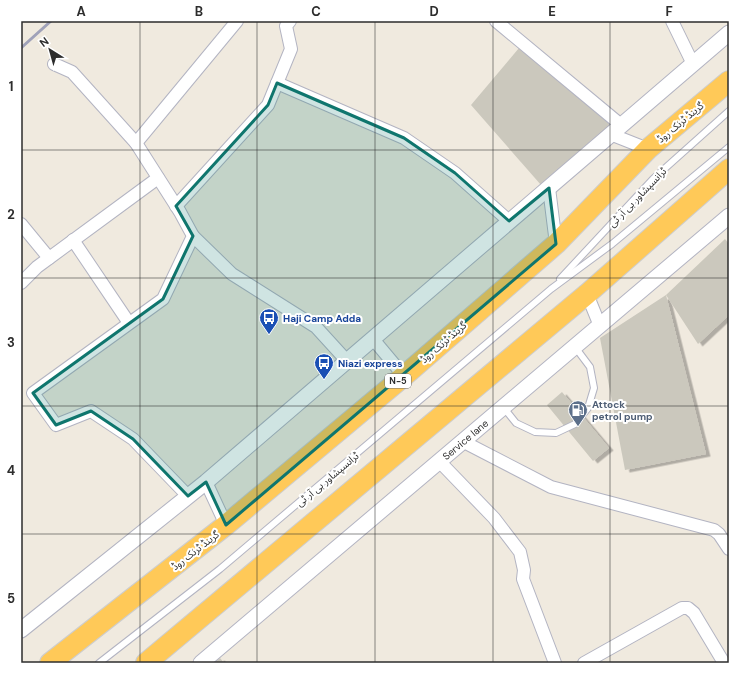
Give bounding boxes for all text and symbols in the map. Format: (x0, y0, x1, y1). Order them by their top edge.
text: A (76, 3, 86, 20)
text: B (195, 3, 203, 20)
text: C (311, 3, 321, 20)
text: D (429, 3, 439, 20)
text: E (548, 3, 556, 20)
text: F (665, 3, 673, 20)
north arrow (30, 30, 70, 70)
text: N (37, 34, 51, 50)
text: 1 (9, 78, 13, 95)
street label: گرینڈ ٹرنک روڈ (654, 99, 707, 146)
street label: ٹرانسپشاور بی آر ٹی (606, 165, 669, 230)
text: 2 (7, 206, 15, 223)
bus stop icon: Haji Camp Adda (258, 307, 280, 335)
place label: Haji Camp Adda (283, 312, 361, 325)
street label: گرینڈ ٹرنک روڈ (418, 318, 470, 366)
text: 3 (7, 334, 15, 351)
bus stop icon: Niazi express (313, 352, 335, 380)
place label: Niazi express (338, 357, 402, 370)
road number: N-5 (385, 374, 411, 388)
place label: Attock petrol pump (592, 398, 653, 423)
fuel station icon: Attock petrol pump (567, 399, 589, 427)
street label: Service lane (440, 417, 491, 463)
street label: ٹرانسپشاور بی آر ٹی (293, 449, 362, 509)
text: 4 (7, 462, 15, 479)
street label: گرینڈ ٹرنک روڈ (169, 527, 222, 573)
text: 5 (7, 590, 15, 607)

